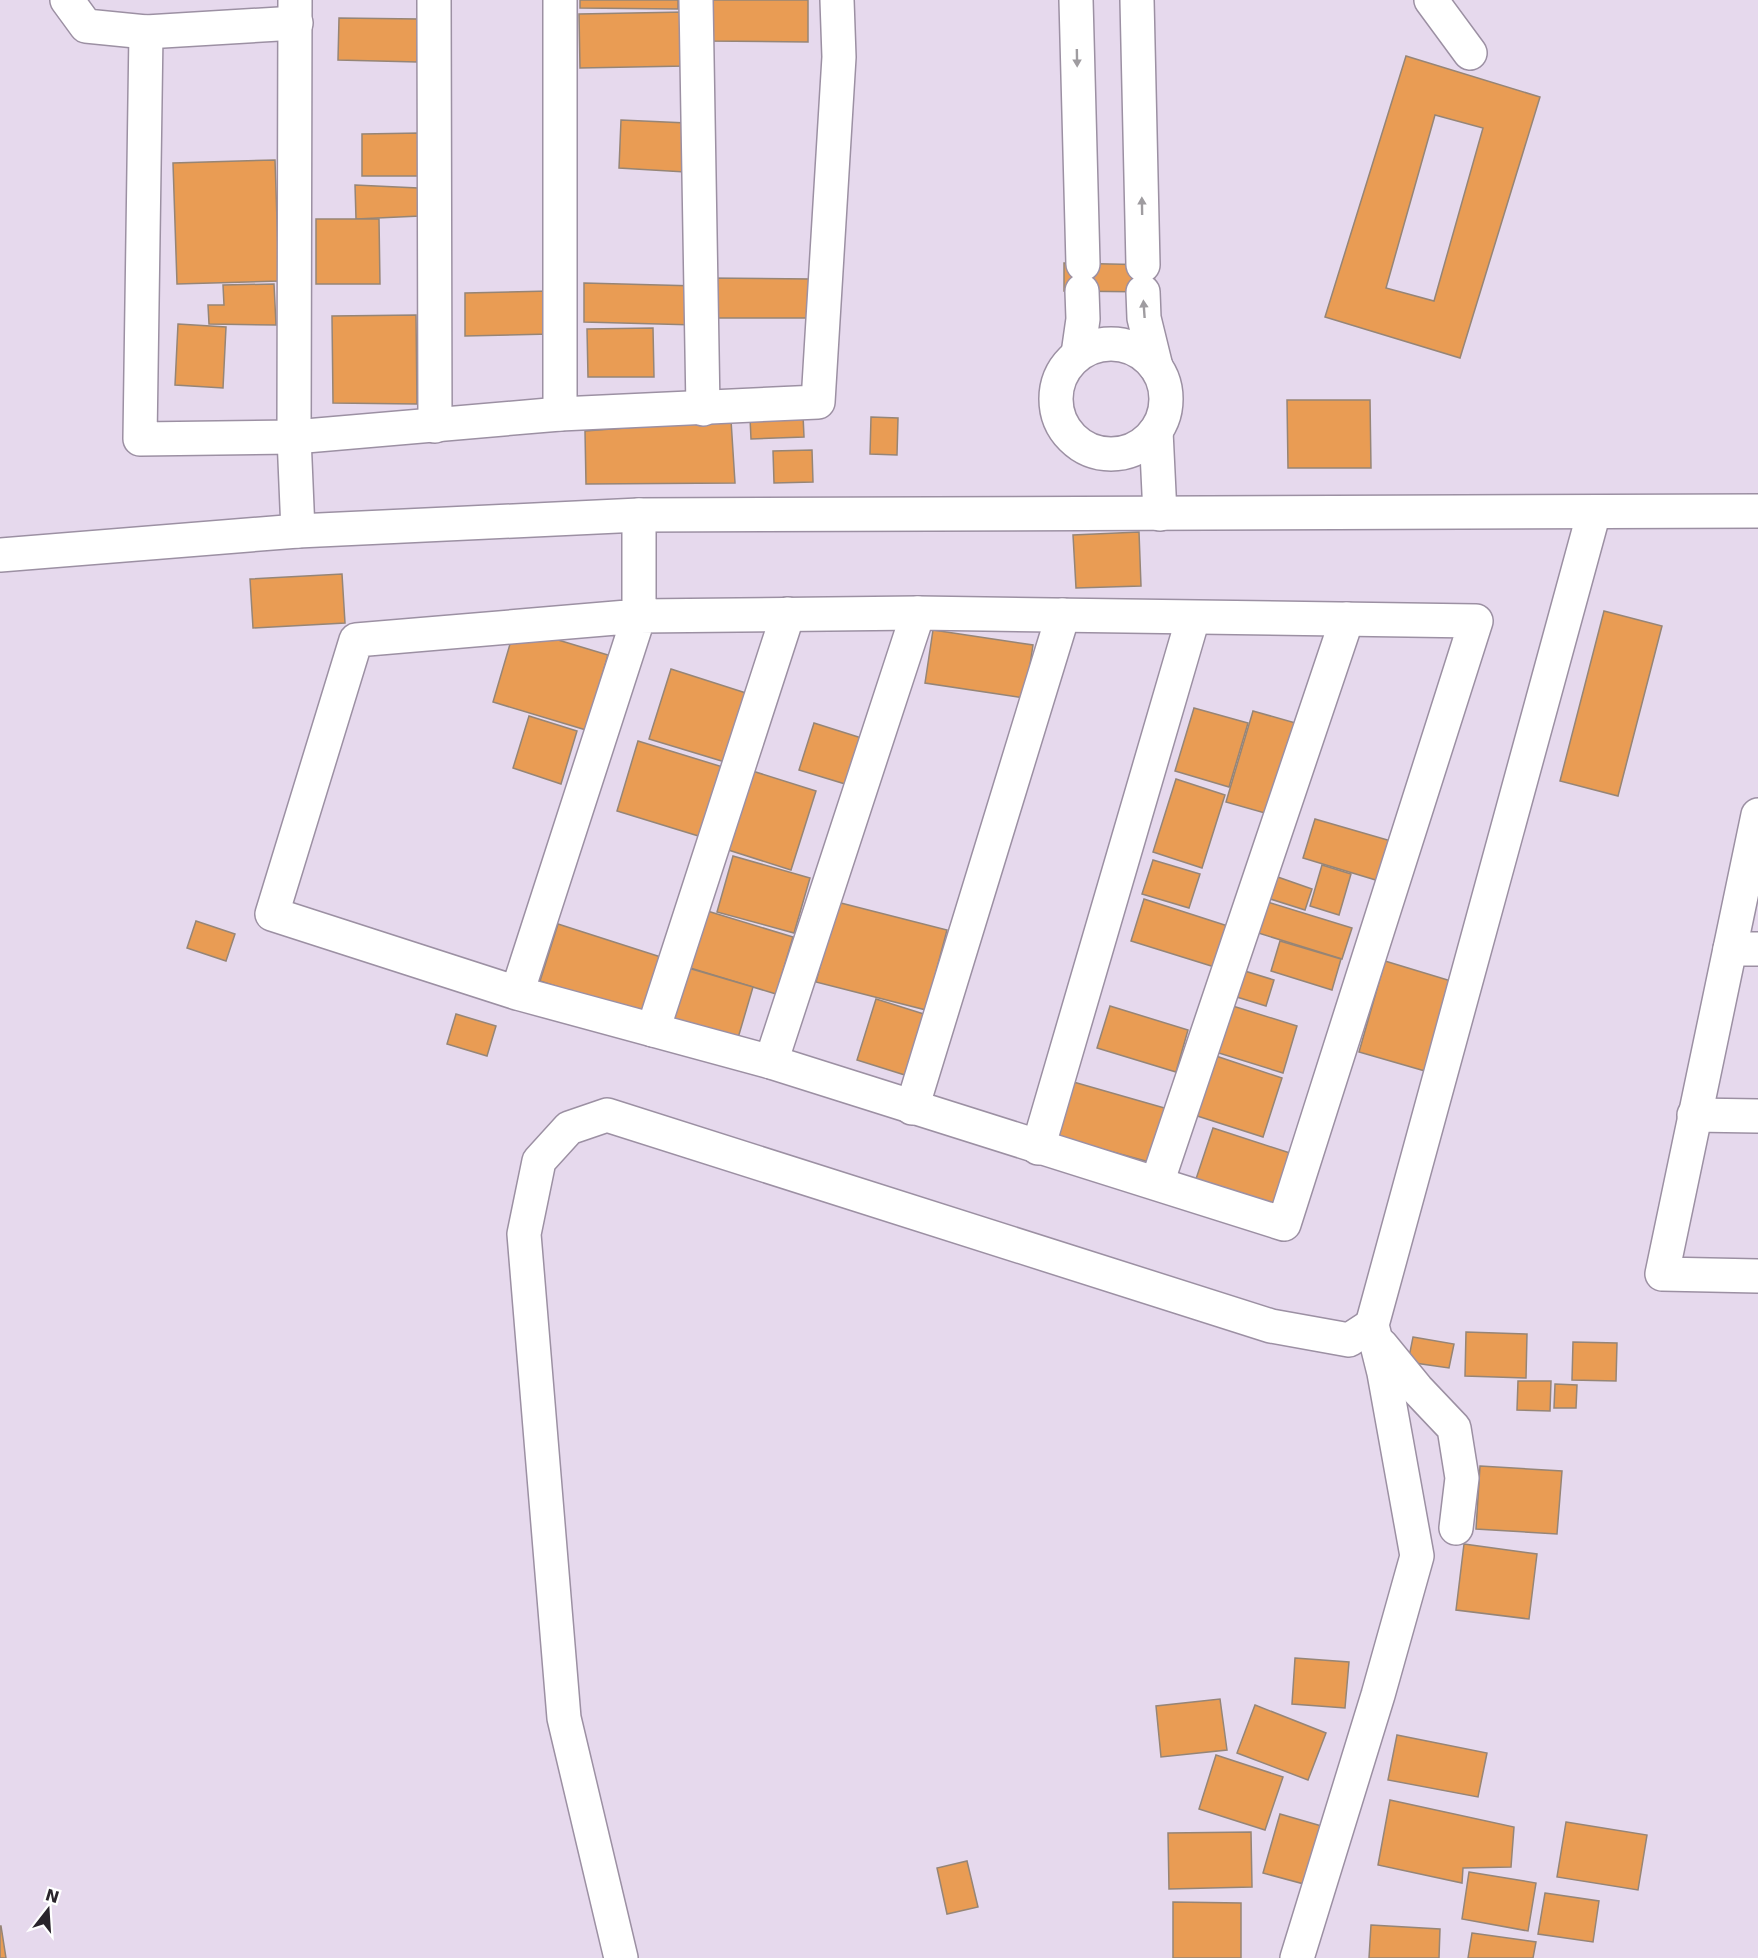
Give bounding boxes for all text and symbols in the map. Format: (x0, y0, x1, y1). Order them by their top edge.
one-way arrow (1073, 49, 1082, 68)
one-way arrow (1137, 197, 1146, 216)
one-way arrow (1139, 299, 1149, 318)
north arrow (18, 1880, 78, 1940)
text: N (43, 1885, 61, 1907)

